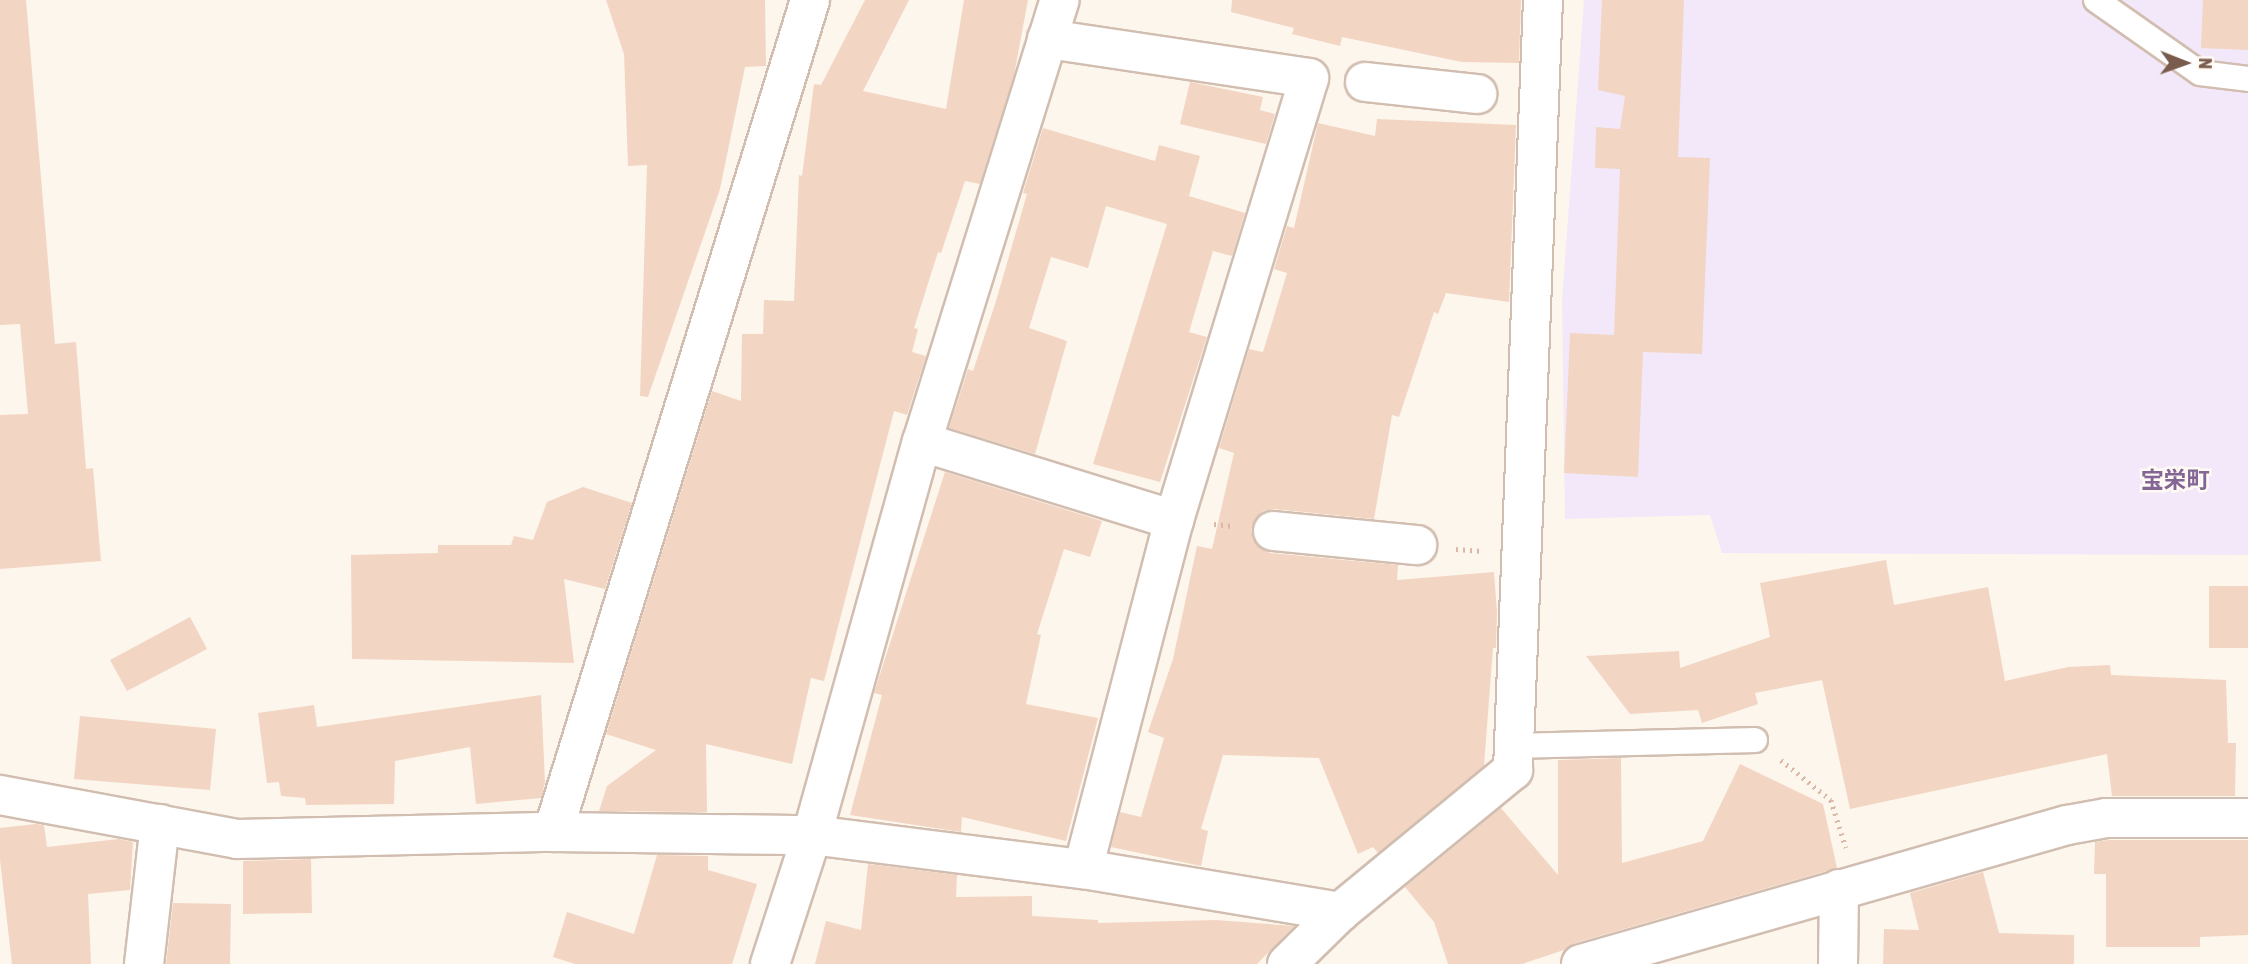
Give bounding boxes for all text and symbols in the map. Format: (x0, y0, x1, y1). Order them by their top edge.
north arrow (2150, 28, 2220, 98)
text: N (2195, 58, 2217, 69)
district label: 宝栄町 (2141, 466, 2209, 494)

